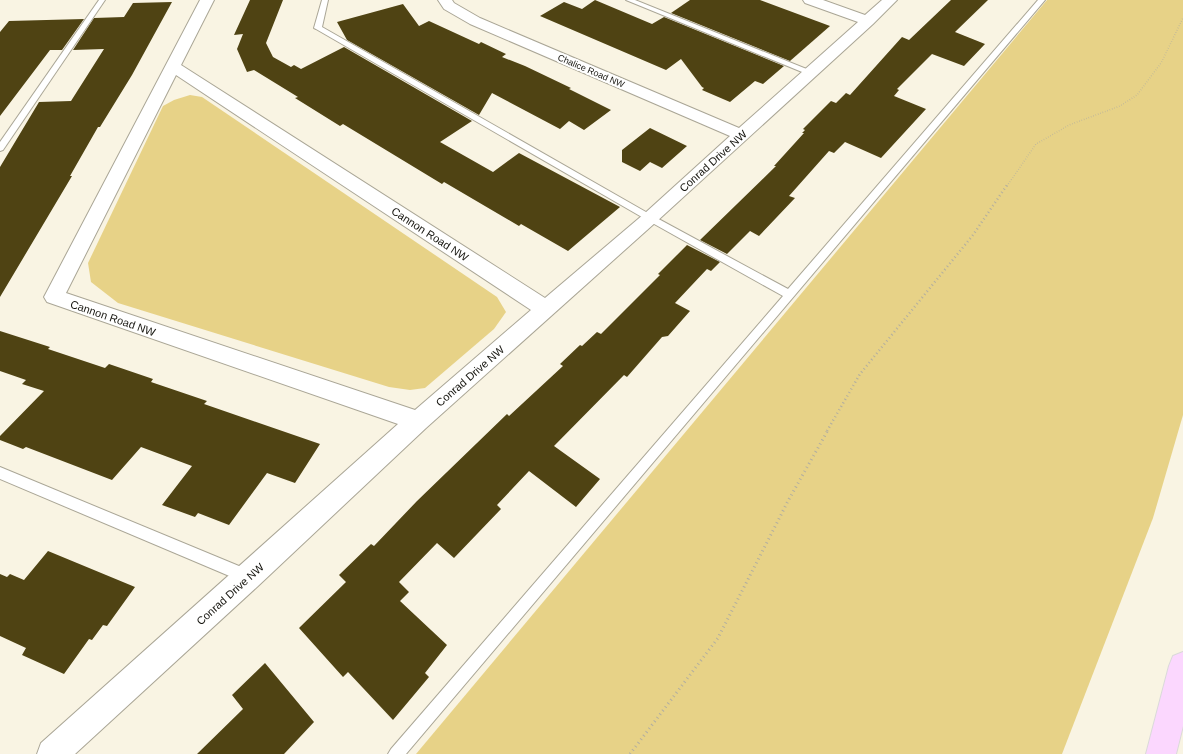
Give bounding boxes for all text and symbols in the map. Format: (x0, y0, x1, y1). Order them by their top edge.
street label: Chalice Road NW (556, 52, 626, 90)
street label: Conrad Drive NW (677, 127, 749, 194)
street label: Cannon Road NW (389, 205, 471, 264)
street label: Cannon Road NW (69, 298, 158, 338)
street label: Conrad Drive NW (434, 343, 507, 409)
street label: Conrad Drive NW (194, 560, 266, 627)

